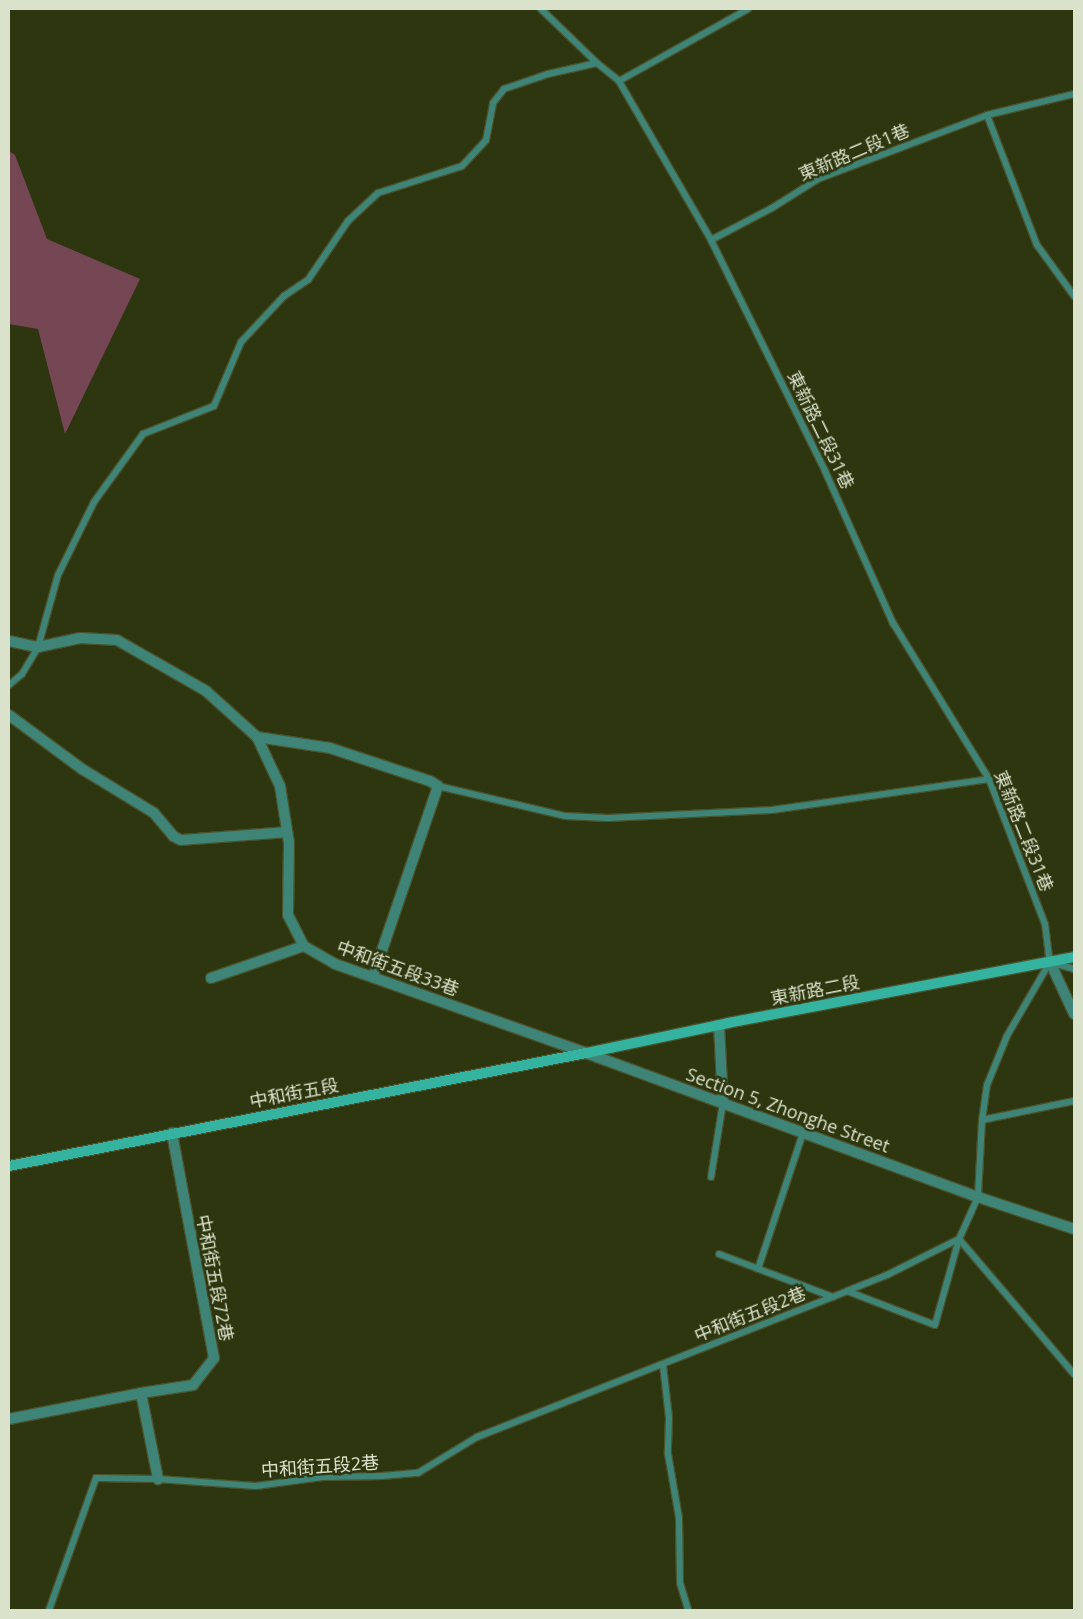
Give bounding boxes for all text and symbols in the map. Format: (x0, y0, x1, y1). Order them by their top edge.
street label: 東新路二段1巷 (795, 119, 913, 185)
street label: 東新路二段31巷 (783, 367, 859, 493)
street label: 東新路二段31巷 (990, 767, 1058, 895)
street label: 中和街五段33巷 (334, 936, 462, 1000)
street label: 東新路二段 (769, 971, 861, 1009)
street label: Section 5, Zhonghe Street (683, 1063, 893, 1157)
street label: 中和街五段 (248, 1074, 340, 1112)
street label: 中和街五段72巷 (192, 1213, 238, 1343)
street label: 中和街五段2巷 (691, 1282, 809, 1346)
street label: 中和街五段2巷 (260, 1451, 380, 1481)

